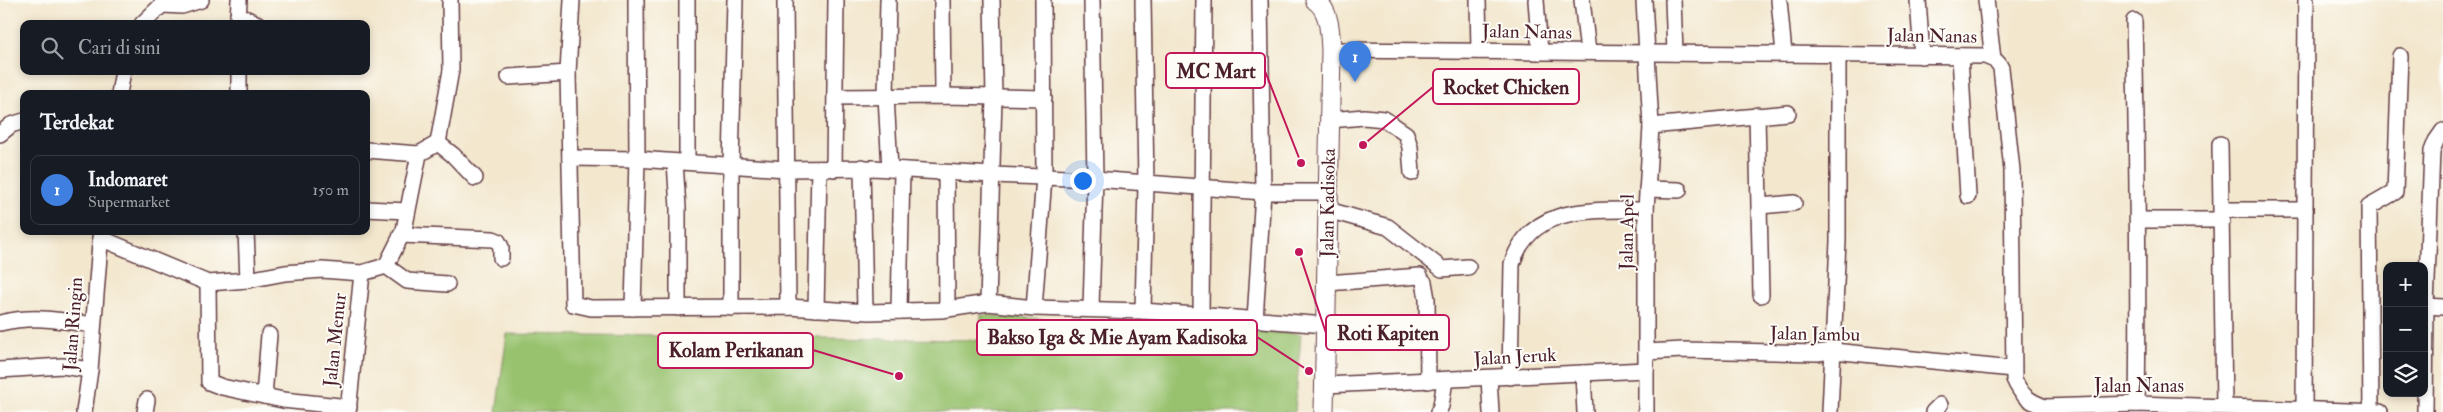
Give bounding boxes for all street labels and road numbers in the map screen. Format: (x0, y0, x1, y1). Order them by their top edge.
street label: Jalan Nanas (1481, 19, 1572, 45)
street label: Jalan Nanas (1886, 23, 1977, 49)
street label: Jalan Kadisoka (1315, 148, 1341, 259)
street label: Jalan Apel (1614, 194, 1641, 271)
street label: Jalan Ringin (58, 276, 88, 373)
street label: Jalan Menur (318, 292, 352, 389)
street label: Jalan Jambu (1769, 321, 1861, 347)
street label: Jalan Jeruk (1472, 343, 1557, 371)
street label: Jalan Nanas (2093, 374, 2184, 398)

